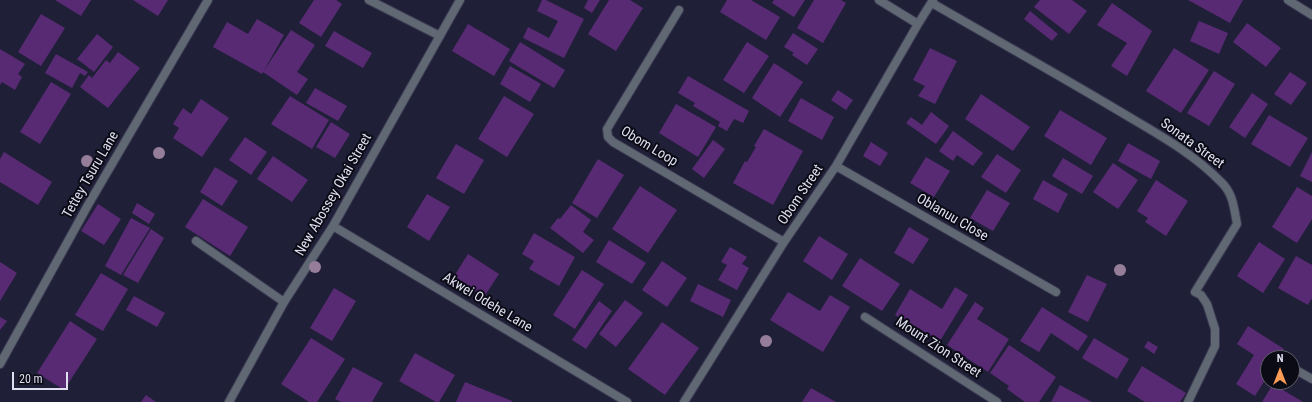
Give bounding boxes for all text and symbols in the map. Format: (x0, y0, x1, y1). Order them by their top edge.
street label: Sonata Street (1157, 115, 1227, 173)
street label: Obom Loop (617, 123, 681, 171)
street label: Tettey Tsuru Lane (59, 129, 123, 221)
street label: New Abossey Okai Street (292, 131, 376, 259)
street label: Obom Street (775, 162, 827, 228)
street label: Oblanuu Close (913, 191, 991, 245)
street label: Akwei Odehe Lane (439, 270, 535, 336)
street label: Mount Zion Street (892, 314, 984, 382)
north arrow (1260, 350, 1300, 390)
text: N (1277, 352, 1283, 365)
scale bar (14, 364, 70, 390)
text: 20 m (19, 372, 43, 386)

